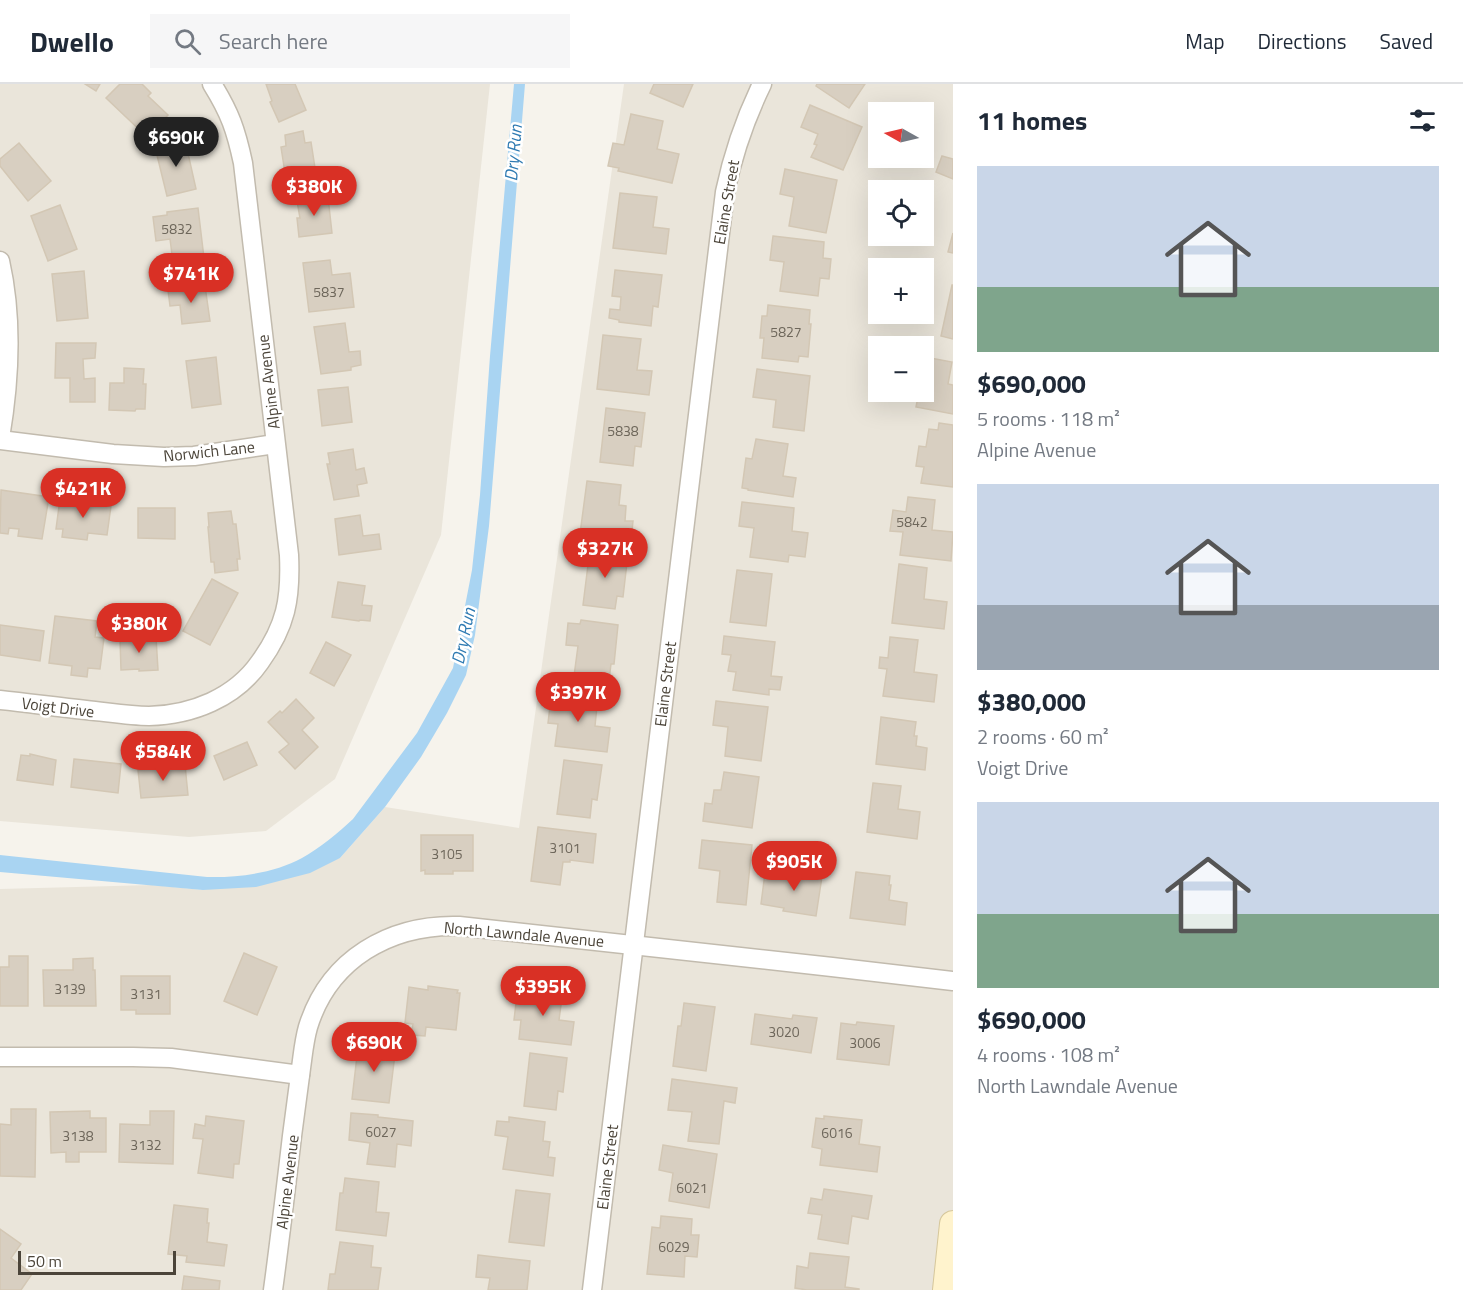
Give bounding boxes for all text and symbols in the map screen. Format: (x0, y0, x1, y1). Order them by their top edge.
search box (150, 14, 570, 68)
text: Dwello (30, 20, 114, 63)
text: Search here (219, 24, 328, 58)
icon: search (171, 25, 204, 58)
text: Map (1185, 25, 1225, 57)
text: Directions (1258, 25, 1347, 57)
text: Saved (1380, 25, 1433, 57)
text: 11 homes (977, 101, 1087, 140)
north arrow (868, 102, 934, 168)
map controls (868, 102, 934, 402)
icon: filters (1406, 104, 1439, 137)
pin: $690K (134, 117, 218, 168)
text: $690K (148, 121, 204, 152)
water label: Dry Run (497, 122, 529, 182)
street label: Elaine Street (707, 157, 745, 246)
pin: $380K (272, 166, 356, 217)
text: $380K (286, 170, 342, 201)
button: locate (868, 180, 934, 246)
icon: home (1154, 205, 1262, 313)
house number: 5832 (161, 218, 193, 239)
pin: $741K (149, 253, 233, 304)
text: $741K (163, 257, 219, 288)
button: + (868, 258, 934, 324)
house number: 5837 (313, 281, 345, 302)
house number: 5827 (770, 321, 802, 342)
street label: Alpine Avenue (250, 333, 286, 431)
button: − (868, 336, 934, 402)
text: $690,000 (977, 364, 1086, 403)
text: 5 rooms · 118 m² (977, 403, 1120, 434)
house number: 5838 (607, 420, 639, 441)
street label: Norwich Lane (162, 434, 256, 468)
text: Alpine Avenue (977, 434, 1096, 465)
pin: $421K (41, 468, 125, 519)
text: $421K (55, 472, 111, 503)
house number: 5842 (896, 511, 928, 532)
icon: home (1154, 523, 1262, 631)
pin: $327K (563, 528, 647, 579)
text: $327K (577, 532, 633, 563)
pin: $380K (97, 603, 181, 654)
water label: Dry Run (444, 604, 482, 667)
text: $380K (111, 607, 167, 638)
street label: Elaine Street (648, 640, 682, 728)
pin: $397K (536, 672, 620, 723)
text: $397K (550, 676, 606, 707)
text: $380,000 (977, 682, 1086, 721)
street label: Voigt Drive (20, 691, 96, 723)
text: 2 rooms · 60 m² (977, 721, 1109, 752)
pin: $584K (121, 731, 205, 782)
text: $584K (135, 735, 191, 766)
text: Voigt Drive (977, 752, 1068, 783)
house number: 3101 (549, 837, 581, 858)
pin: $905K (752, 841, 836, 892)
icon: home (1154, 841, 1262, 949)
house number: 3105 (431, 843, 463, 864)
text: $905K (766, 845, 822, 876)
street label: North Lawndale Avenue (443, 915, 605, 953)
pin: $395K (501, 966, 585, 1017)
text: $395K (515, 970, 571, 1001)
house number: 3139 (54, 978, 86, 999)
house number: 3131 (130, 983, 162, 1004)
text: $690,000 (977, 1000, 1086, 1039)
house number: 3020 (768, 1021, 800, 1042)
pin: $690K (332, 1022, 416, 1073)
text: $690K (346, 1026, 402, 1057)
house number: 3006 (849, 1032, 881, 1053)
text: 4 rooms · 108 m² (977, 1039, 1120, 1070)
text: North Lawndale Avenue (977, 1070, 1178, 1101)
house number: 6027 (365, 1121, 397, 1142)
house number: 6016 (821, 1122, 853, 1143)
street label: Elaine Street (590, 1123, 624, 1211)
house number: 3138 (62, 1125, 94, 1146)
street label: Alpine Avenue (269, 1133, 305, 1231)
house number: 3132 (130, 1134, 162, 1155)
house number: 6021 (676, 1177, 708, 1198)
house number: 6029 (658, 1236, 690, 1257)
scale bar (18, 1248, 176, 1276)
text: 50 m (27, 1249, 62, 1273)

